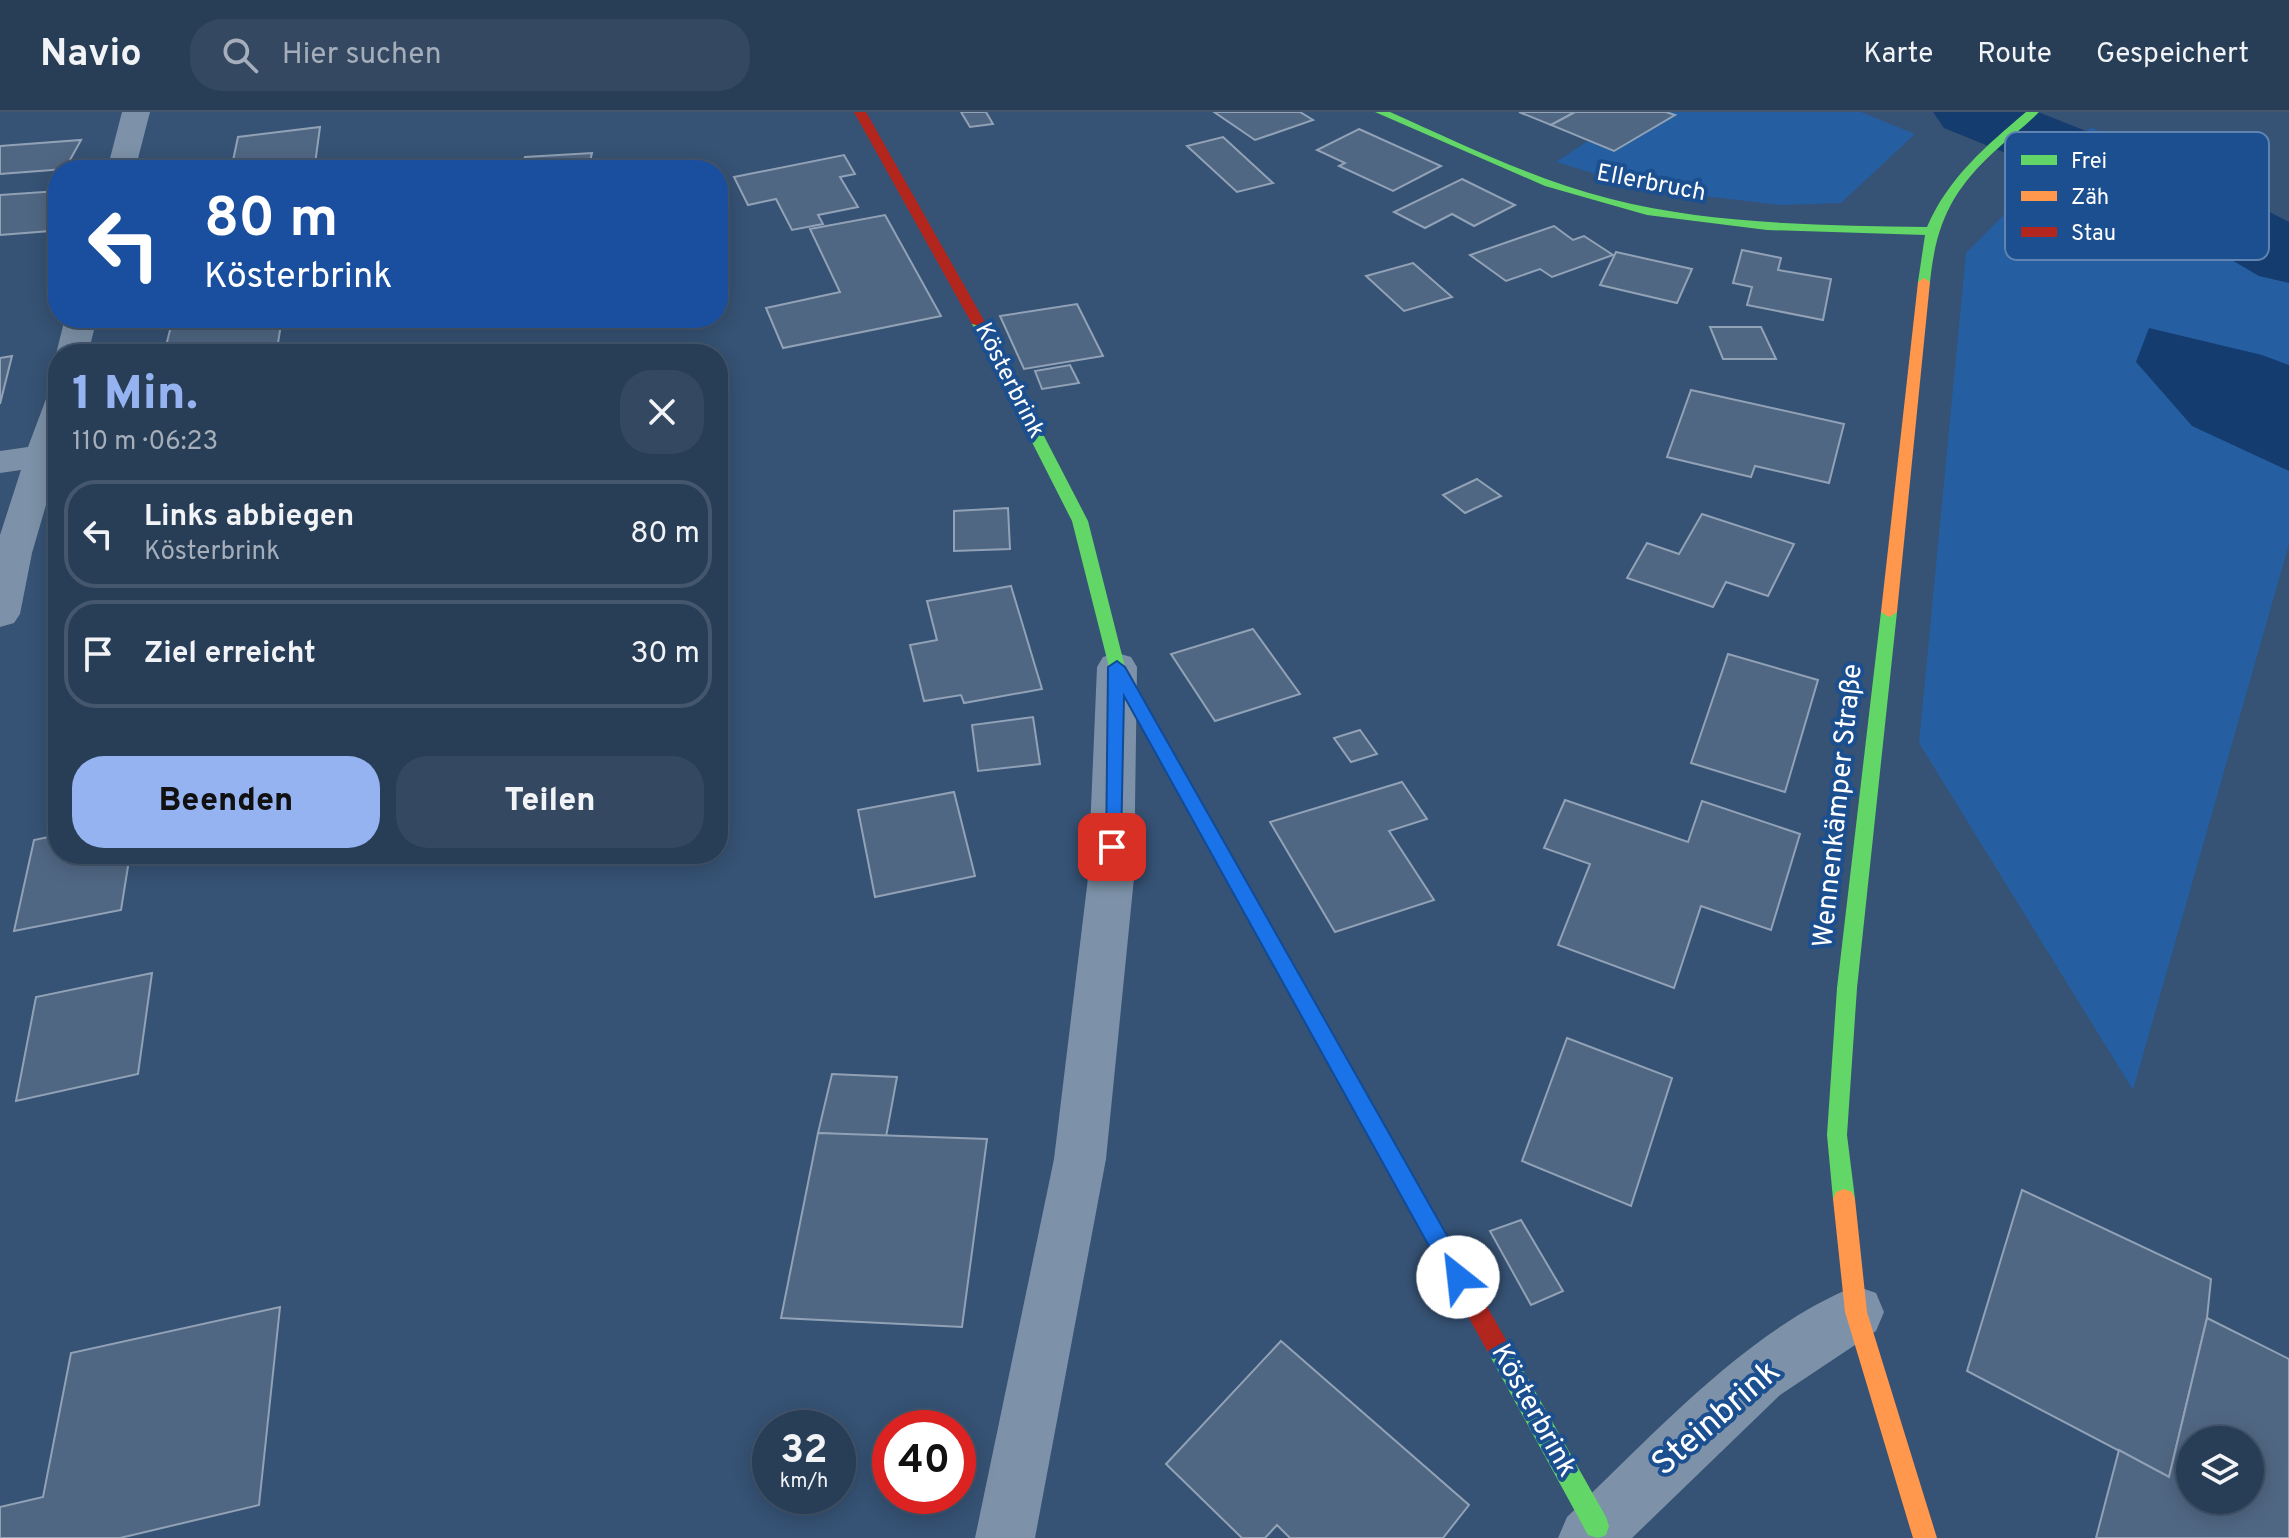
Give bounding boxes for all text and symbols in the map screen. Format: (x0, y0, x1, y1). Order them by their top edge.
search box (190, 19, 750, 91)
text: Navio (40, 31, 142, 80)
icon: search (218, 33, 262, 77)
text: Hier suchen (282, 37, 442, 74)
text: Karte (1863, 37, 1933, 73)
text: Route (1977, 37, 2052, 73)
text: Gespeichert (2096, 37, 2249, 73)
legend (2005, 132, 2269, 260)
text: Frei (2071, 149, 2107, 176)
street label: Ellerbruch (1594, 159, 1708, 209)
text: Zäh (2071, 185, 2109, 212)
text: 80 m (204, 186, 338, 256)
icon: left (72, 192, 176, 296)
text: Stau (2071, 221, 2116, 248)
text: Kösterbrink (204, 255, 392, 301)
street label: Kösterbrink (967, 318, 1051, 444)
text: 1 Min. (72, 366, 198, 426)
button: close (620, 370, 704, 454)
text: 110 m · 06:23 (72, 426, 218, 459)
text: Links abbiegen (144, 499, 354, 536)
icon: left (76, 512, 120, 556)
text: 80 m (630, 516, 700, 553)
text: Kösterbrink (144, 536, 280, 569)
icon: arrive (76, 632, 120, 676)
text: Ziel erreicht (144, 636, 316, 673)
text: 30 m (631, 636, 700, 673)
street label: Wennenkämper Straße (1806, 662, 1872, 950)
button: Beenden (72, 756, 380, 848)
button: Teilen (396, 756, 704, 848)
pin (1078, 813, 1146, 881)
icon: arrive (1090, 825, 1134, 869)
position arrow (1416, 1235, 1500, 1319)
street label: Kösterbrink (1482, 1338, 1584, 1484)
street label: Steinbrink (1644, 1351, 1790, 1487)
speed limit sign: 40 (872, 1410, 976, 1514)
map controls (2176, 1426, 2264, 1514)
button: layers (2176, 1426, 2264, 1514)
text: 32 (780, 1427, 828, 1477)
text: km/h (780, 1469, 828, 1495)

